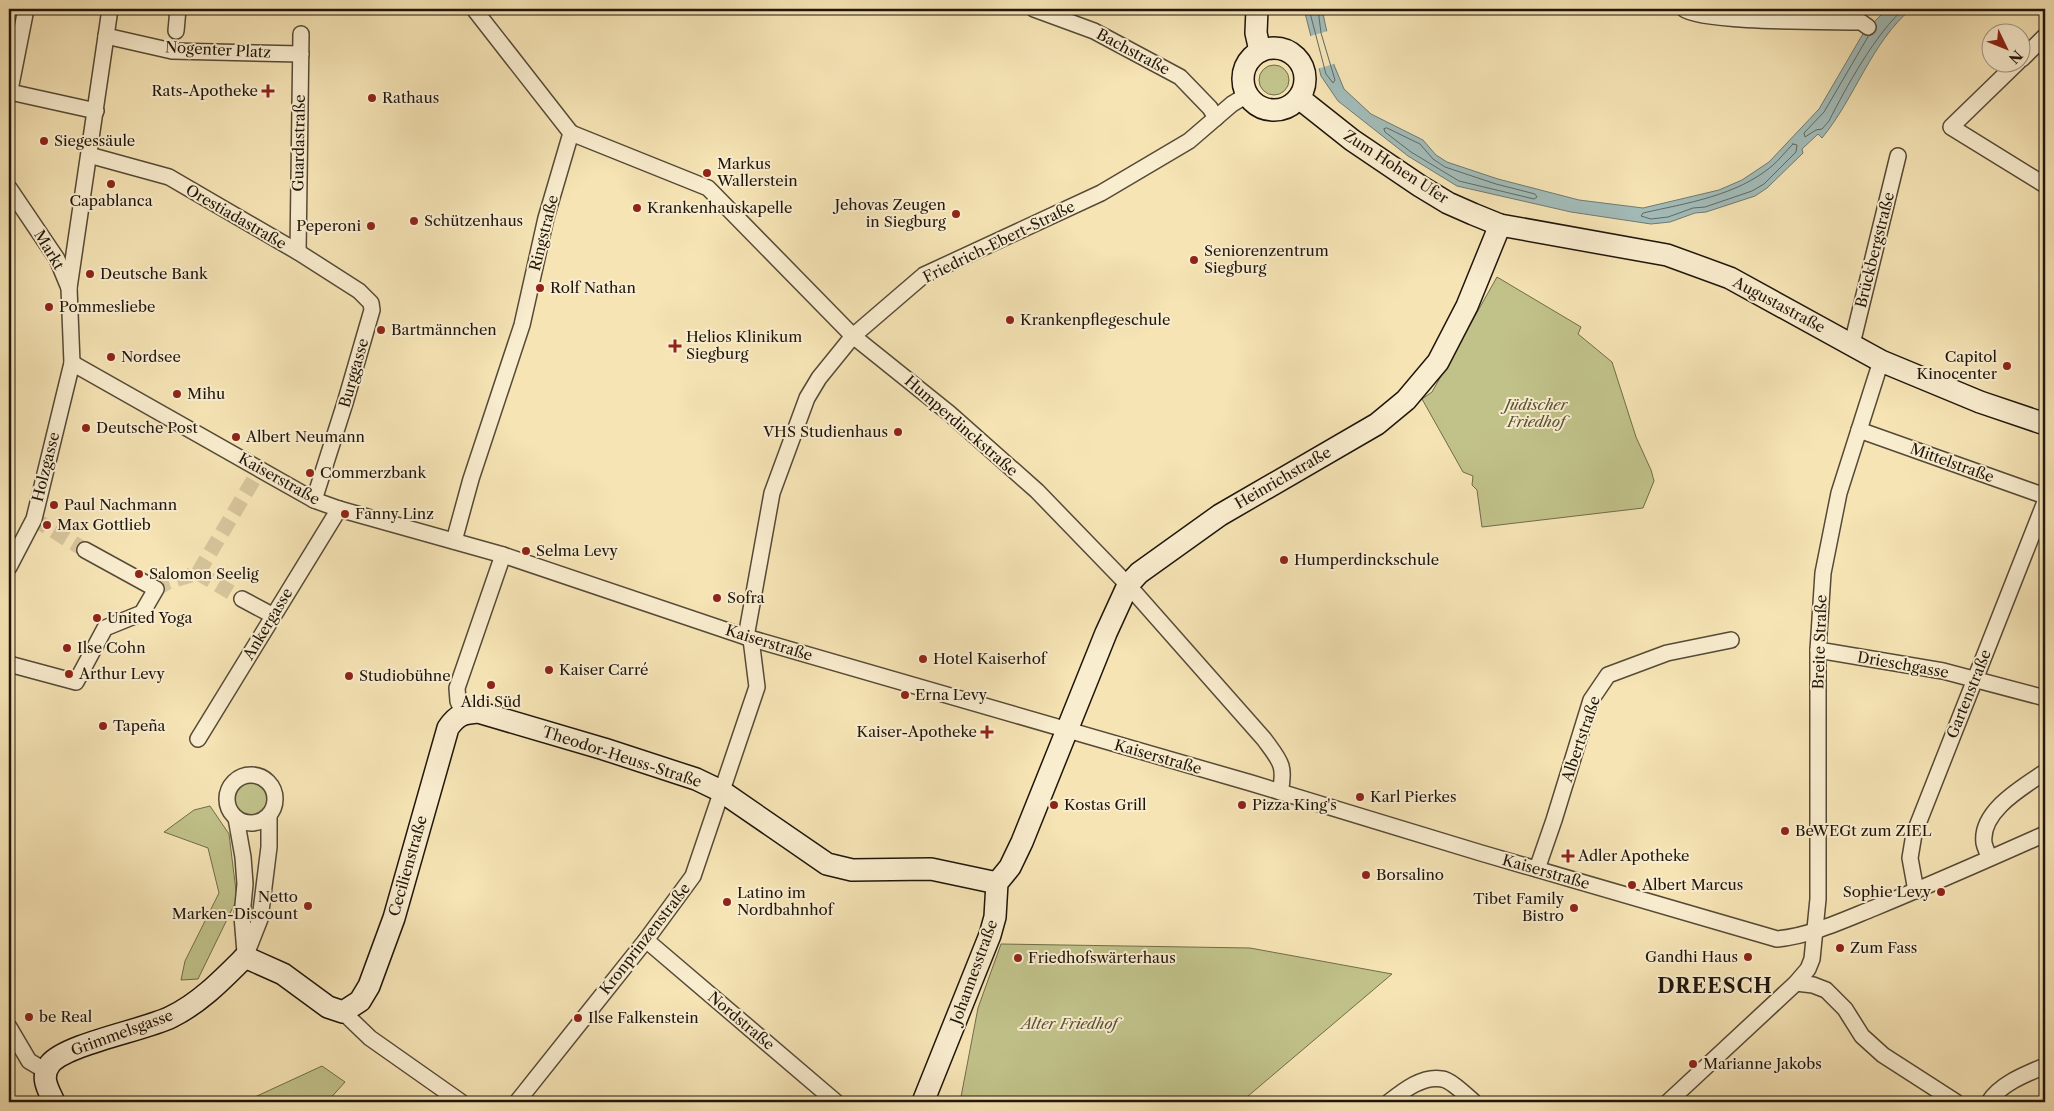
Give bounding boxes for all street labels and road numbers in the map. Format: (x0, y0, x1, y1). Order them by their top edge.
street label: Bachstraße (1093, 24, 1173, 79)
street label: Nogenter Platz (165, 37, 272, 62)
street label: Guardastraße (288, 94, 309, 192)
street label: Zum Hohen Ufer (1340, 126, 1453, 208)
street label: Orestiadastraße (183, 180, 290, 253)
street label: Brückbergstraße (1851, 190, 1898, 310)
street label: Ringstraße (525, 193, 562, 273)
street label: Friedrich-Ebert-Straße (920, 197, 1078, 287)
street label: Markt (30, 226, 69, 274)
street label: Augustastraße (1729, 272, 1829, 337)
street label: Burggasse (335, 336, 372, 410)
street label: Humperdinckstraße (901, 371, 1022, 480)
street label: Holzgasse (28, 430, 63, 504)
street label: Mittelstraße (1908, 439, 1997, 486)
street label: Heinrichstraße (1231, 442, 1334, 513)
street label: Kaiserstraße (235, 448, 323, 509)
street label: Ankergasse (238, 584, 296, 664)
street label: Breite Straße (1808, 594, 1831, 690)
street label: Kaiserstraße (723, 620, 815, 665)
street label: Drieschgasse (1856, 647, 1950, 682)
street label: Gartenstraße (1942, 647, 1995, 741)
street label: Albertstraße (1557, 693, 1604, 785)
street label: Theodor-Heuss-Straße (540, 722, 704, 791)
street label: Kaiserstraße (1112, 735, 1204, 778)
street label: Cecilienstraße (384, 813, 431, 918)
street label: Kaiserstraße (1500, 850, 1592, 893)
street label: Kronprinzenstraße (595, 879, 694, 998)
street label: Johannesstraße (945, 917, 1001, 1029)
street label: Nordstraße (704, 987, 779, 1054)
street label: Grimmelsgasse (68, 1005, 176, 1060)

